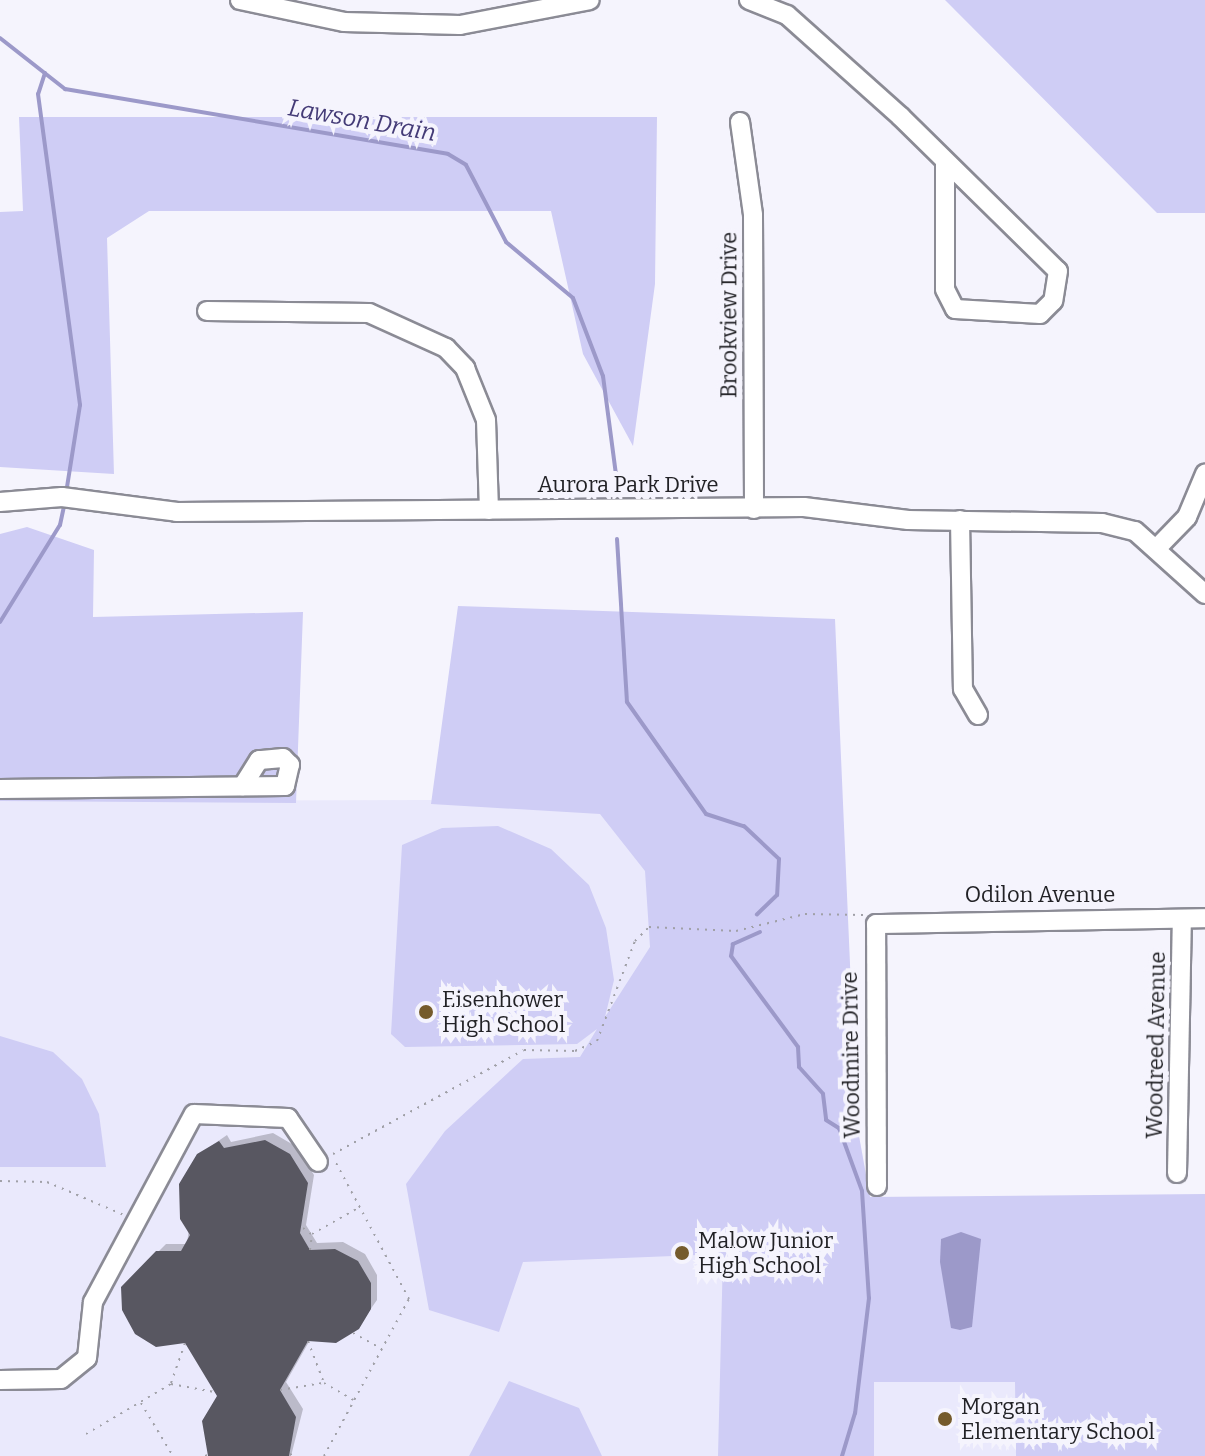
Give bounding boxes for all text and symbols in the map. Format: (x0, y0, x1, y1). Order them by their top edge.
water label: Lawson Drain (286, 94, 438, 148)
street label: Brookview Drive (716, 232, 742, 398)
street label: Aurora Park Drive (538, 472, 718, 498)
street label: Odilon Avenue (965, 882, 1115, 908)
street label: Woodreed Avenue (1141, 951, 1171, 1139)
street label: Woodmire Drive (836, 971, 866, 1139)
place label: Eisenhower High School (442, 986, 565, 1038)
marker: Eisenhower High School (417, 1003, 435, 1021)
place label: Malow Junior High School (698, 1227, 833, 1278)
marker: Malow Junior High School (673, 1244, 691, 1262)
place label: Morgan Elementary School (961, 1393, 1155, 1444)
marker: Morgan Elementary School (936, 1410, 954, 1428)

